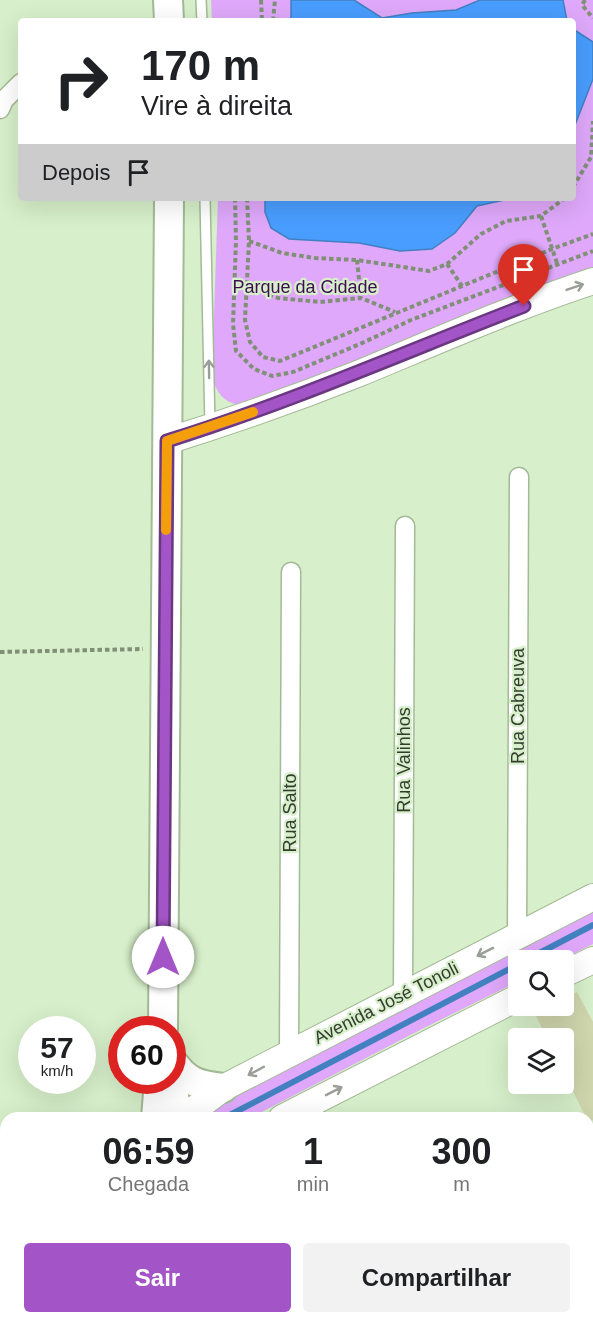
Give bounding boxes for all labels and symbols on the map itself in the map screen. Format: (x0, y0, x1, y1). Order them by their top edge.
pin (498, 244, 549, 306)
park label: Parque da Cidade (232, 277, 378, 297)
one-way arrow (565, 281, 584, 292)
one-way arrow (203, 360, 214, 380)
street label: Rua Cabreuva (508, 647, 528, 764)
street label: Rua Valinhos (394, 707, 414, 813)
street label: Rua Salto (280, 773, 300, 853)
position arrow (131, 925, 195, 989)
one-way arrow (477, 946, 494, 958)
street label: Avenida José Tonoli (310, 958, 462, 1048)
speed limit sign: 60 (108, 1016, 186, 1094)
one-way arrow (248, 1065, 265, 1077)
one-way arrow (325, 1085, 343, 1096)

